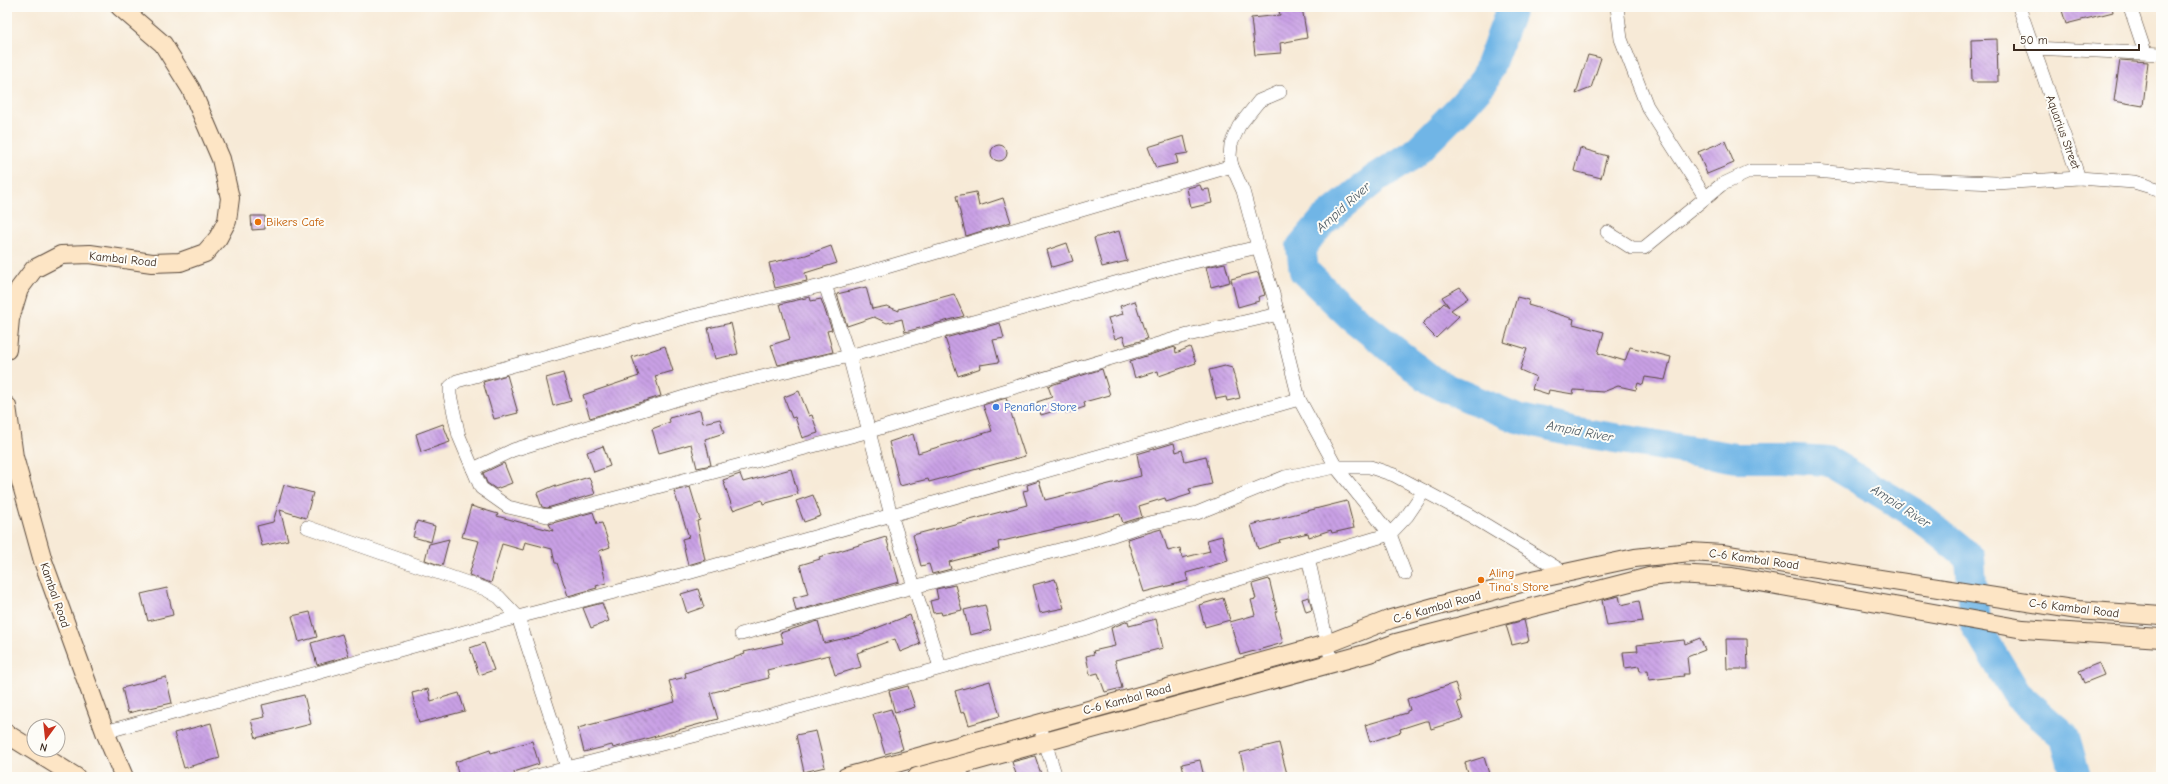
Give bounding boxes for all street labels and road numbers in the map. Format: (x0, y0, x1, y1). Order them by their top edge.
street label: Aquarius Street (2043, 93, 2083, 172)
street label: Kambal Road (88, 248, 158, 270)
street label: C-6 Kambal Road (1708, 546, 1800, 572)
street label: Kambal Road (37, 561, 73, 629)
street label: C-6 Kambal Road (1391, 588, 1483, 626)
street label: C-6 Kambal Road (2028, 596, 2120, 620)
street label: C-6 Kambal Road (1081, 681, 1173, 717)

